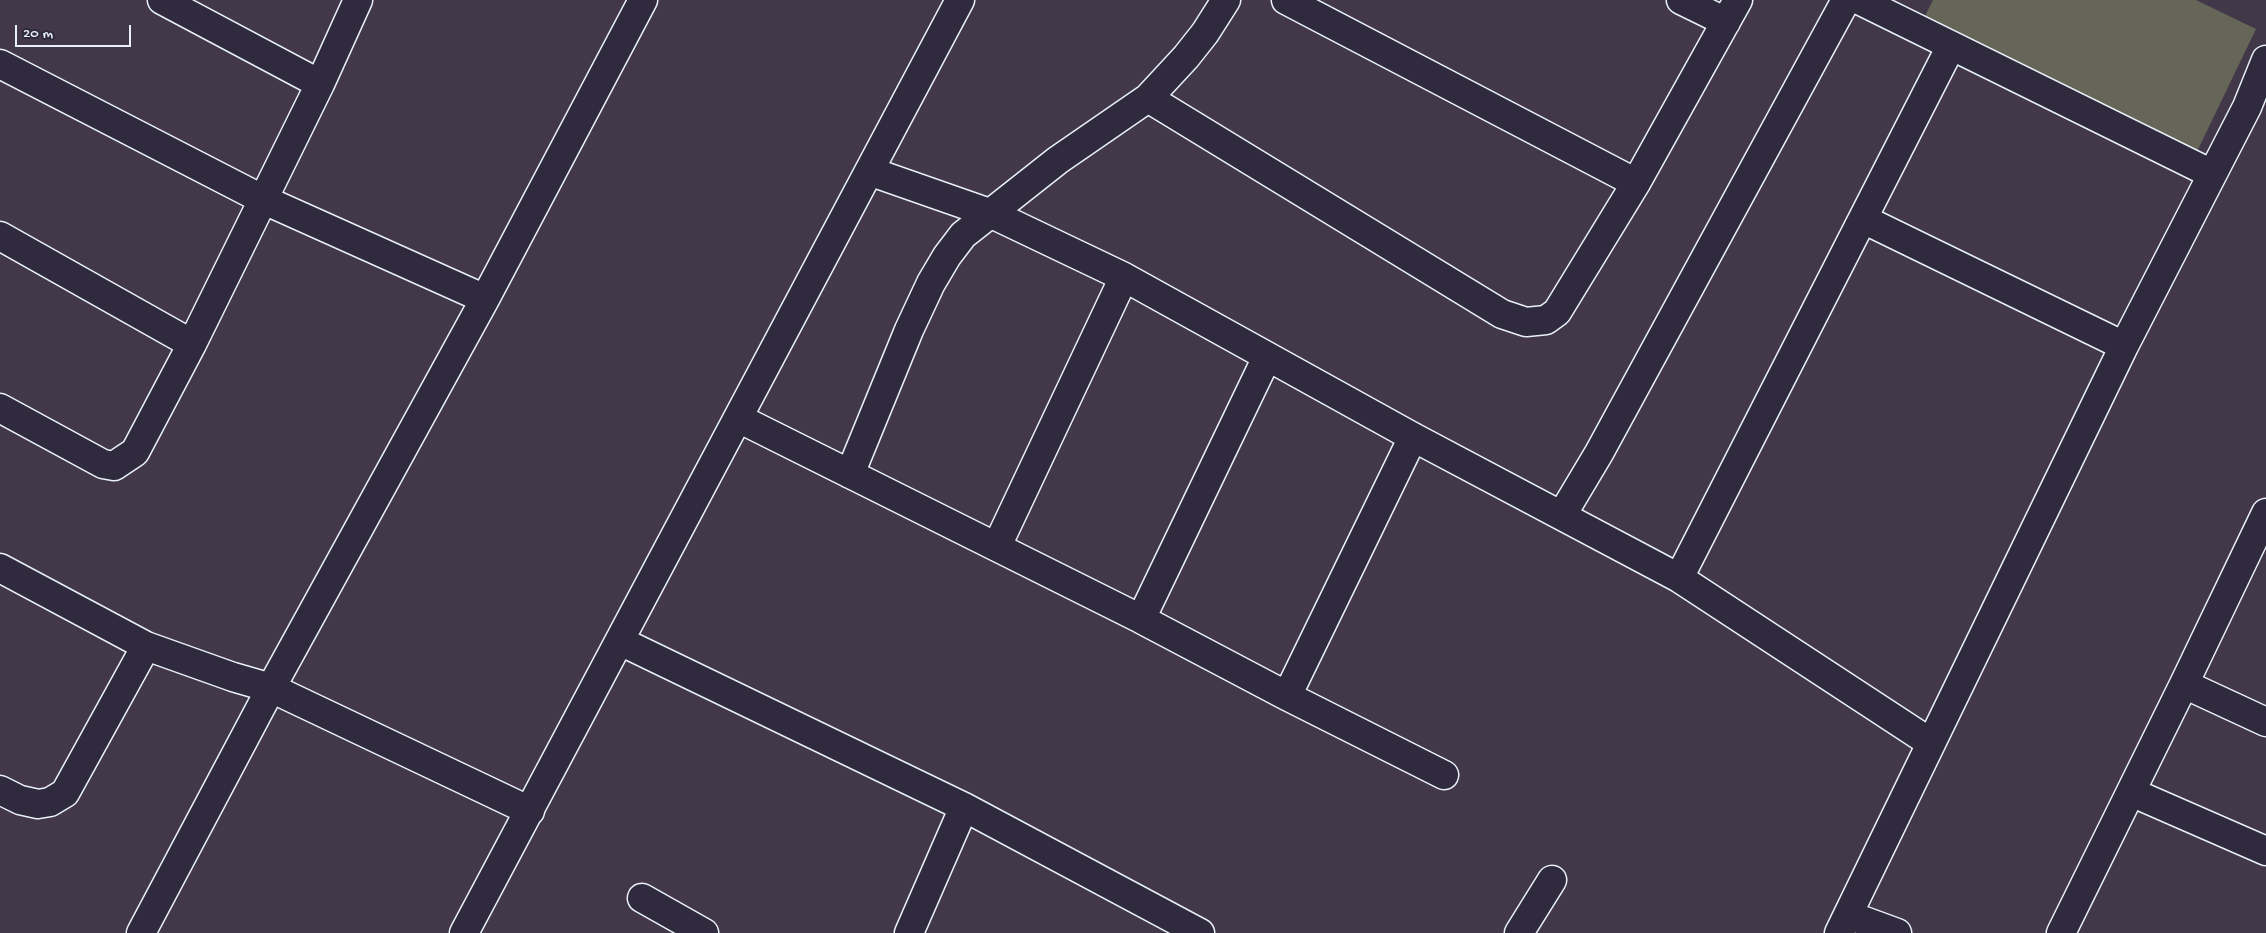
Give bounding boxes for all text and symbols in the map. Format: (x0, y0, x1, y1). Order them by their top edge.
scale bar (18, 15, 134, 47)
text: 20 m (23, 25, 53, 43)

